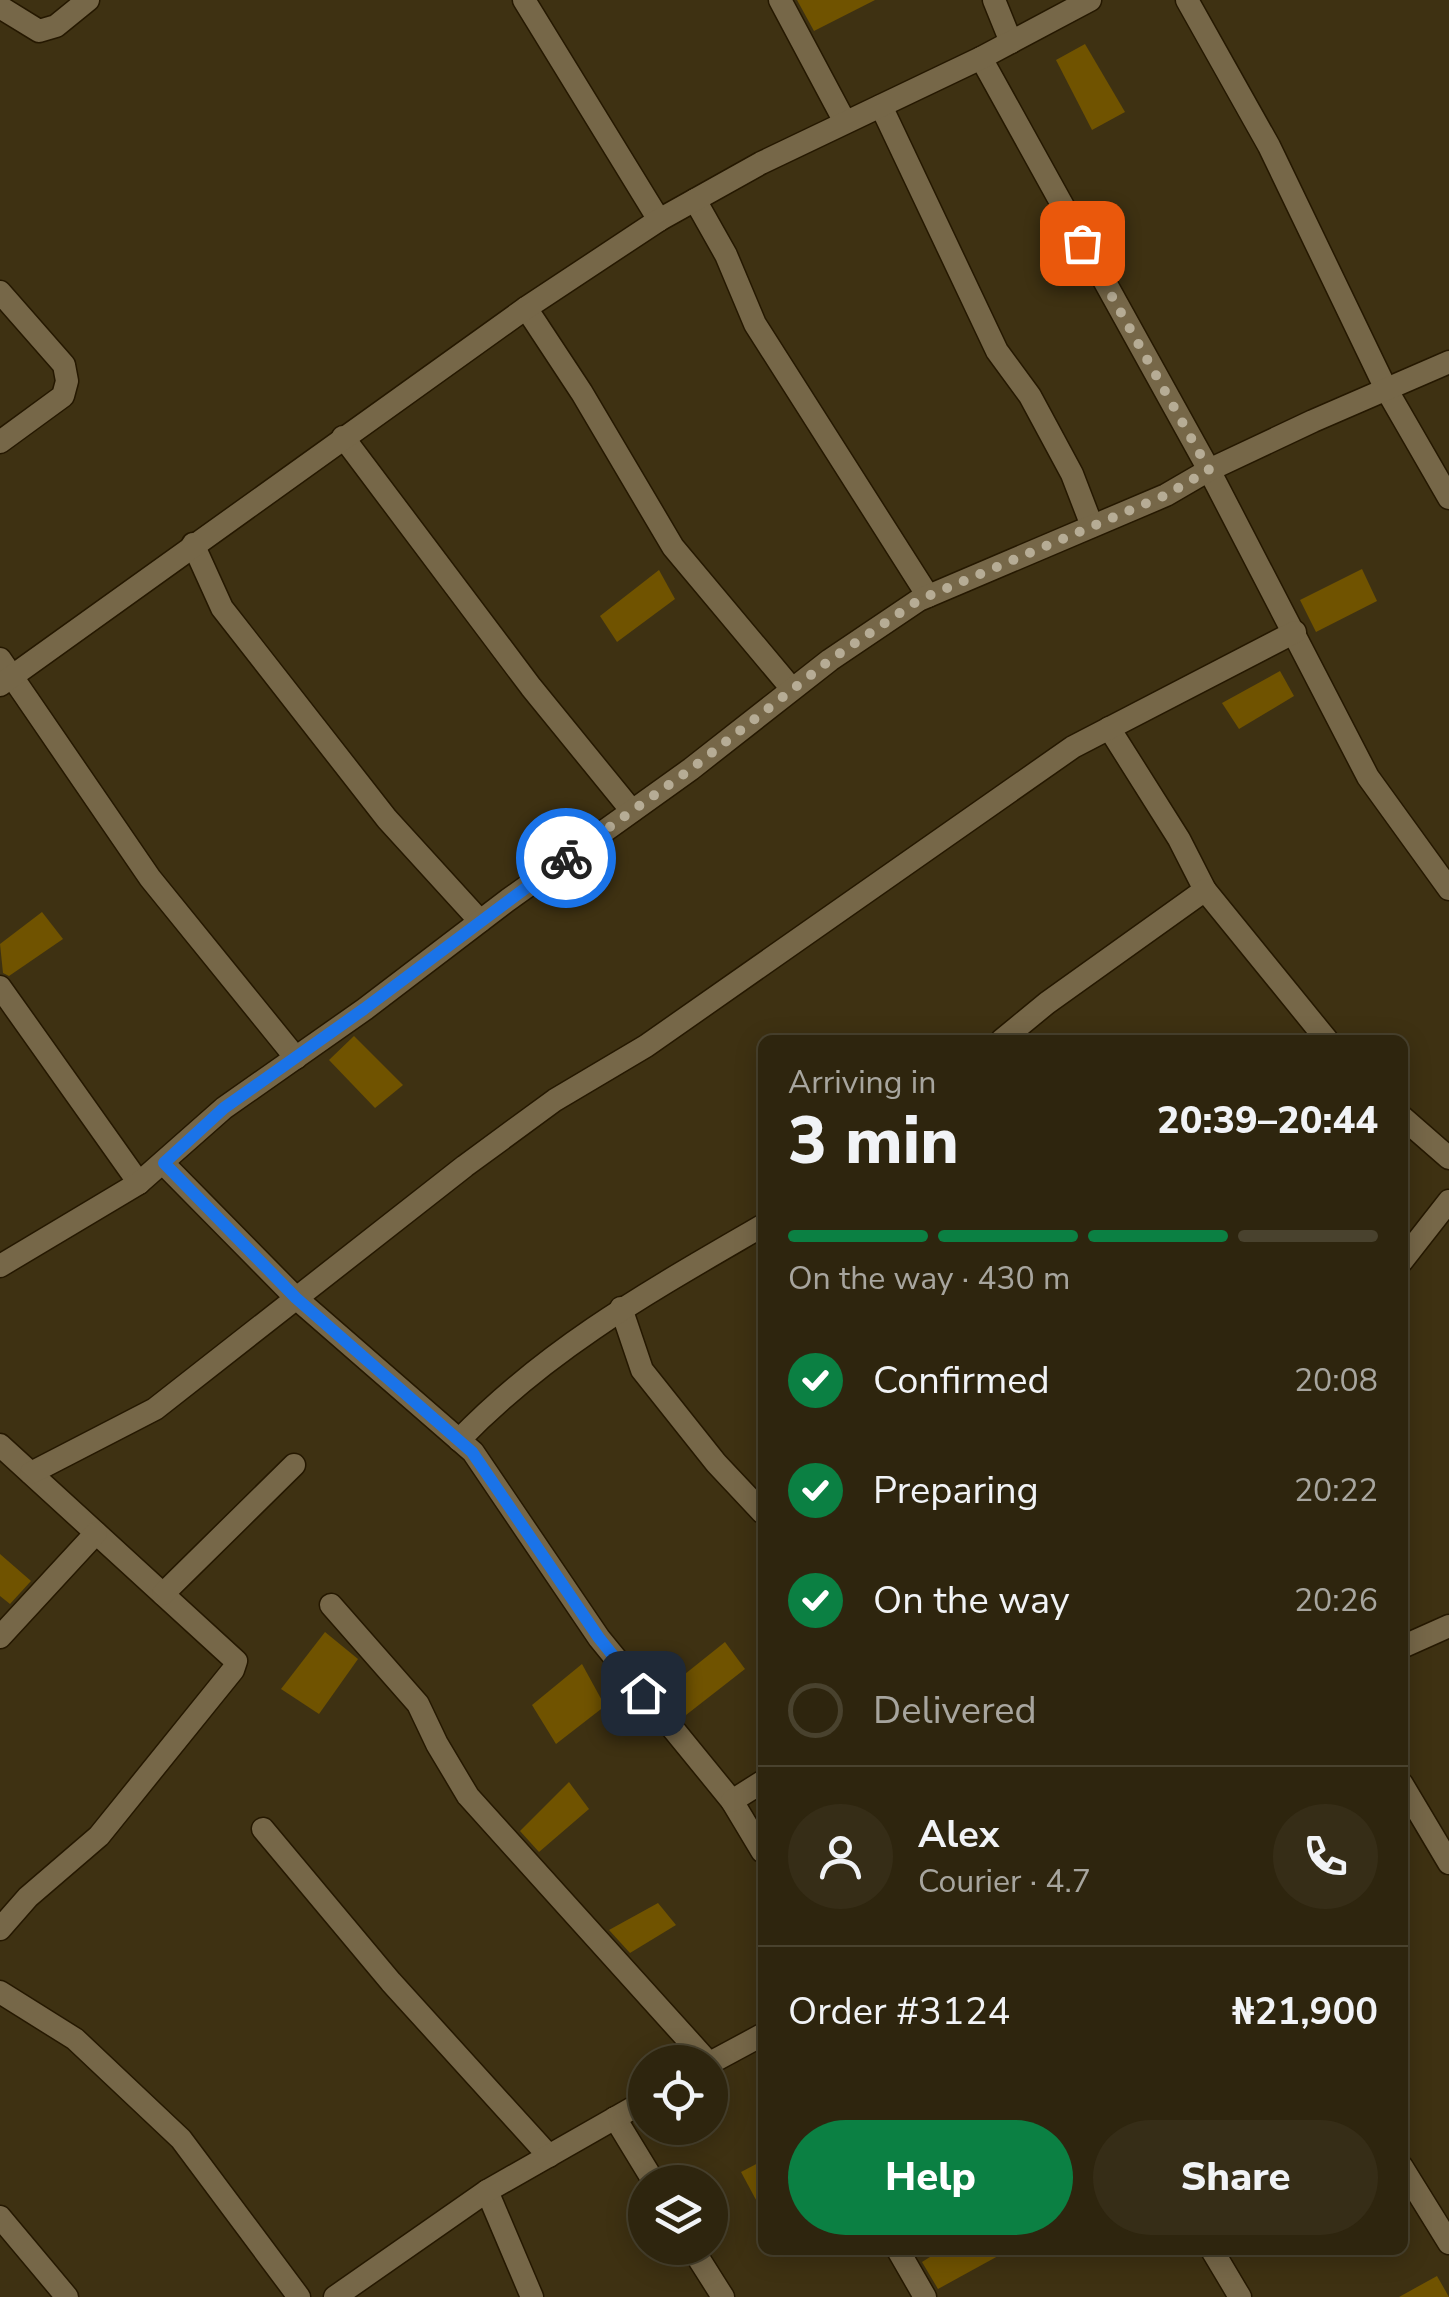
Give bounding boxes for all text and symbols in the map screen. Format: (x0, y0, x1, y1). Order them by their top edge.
pin (1040, 201, 1125, 286)
icon: bag (1055, 216, 1110, 271)
courier (516, 808, 616, 908)
icon: bike (539, 831, 594, 886)
text: Arriving in (788, 1061, 936, 1104)
text: 20:39–20:44 (1157, 1095, 1378, 1146)
text: 3 min (788, 1097, 959, 1186)
text: On the way · 430 m (788, 1257, 1070, 1300)
icon: check (788, 1353, 843, 1408)
text: Confirmed (873, 1355, 1050, 1406)
text: 20:08 (1294, 1359, 1378, 1402)
icon: check (788, 1463, 843, 1518)
text: Preparing (873, 1465, 1039, 1516)
text: 20:22 (1294, 1469, 1378, 1512)
icon: check (788, 1573, 843, 1628)
text: On the way (873, 1575, 1069, 1626)
text: 20:26 (1294, 1579, 1378, 1622)
pin (601, 1651, 686, 1736)
icon: home (616, 1666, 671, 1721)
text: Delivered (873, 1685, 1037, 1736)
button: person (788, 1804, 893, 1909)
button: phone (1273, 1804, 1378, 1909)
text: Alex (918, 1809, 999, 1860)
text: Courier · 4.7 (918, 1860, 1091, 1903)
text: Order #3124 (788, 1986, 1010, 2037)
text: ₦21,900 (1232, 1986, 1378, 2037)
map controls (628, 2045, 728, 2265)
button: locate (628, 2045, 728, 2145)
button: Help (788, 2120, 1073, 2235)
button: Share (1093, 2120, 1378, 2235)
button: layers (628, 2165, 728, 2265)

